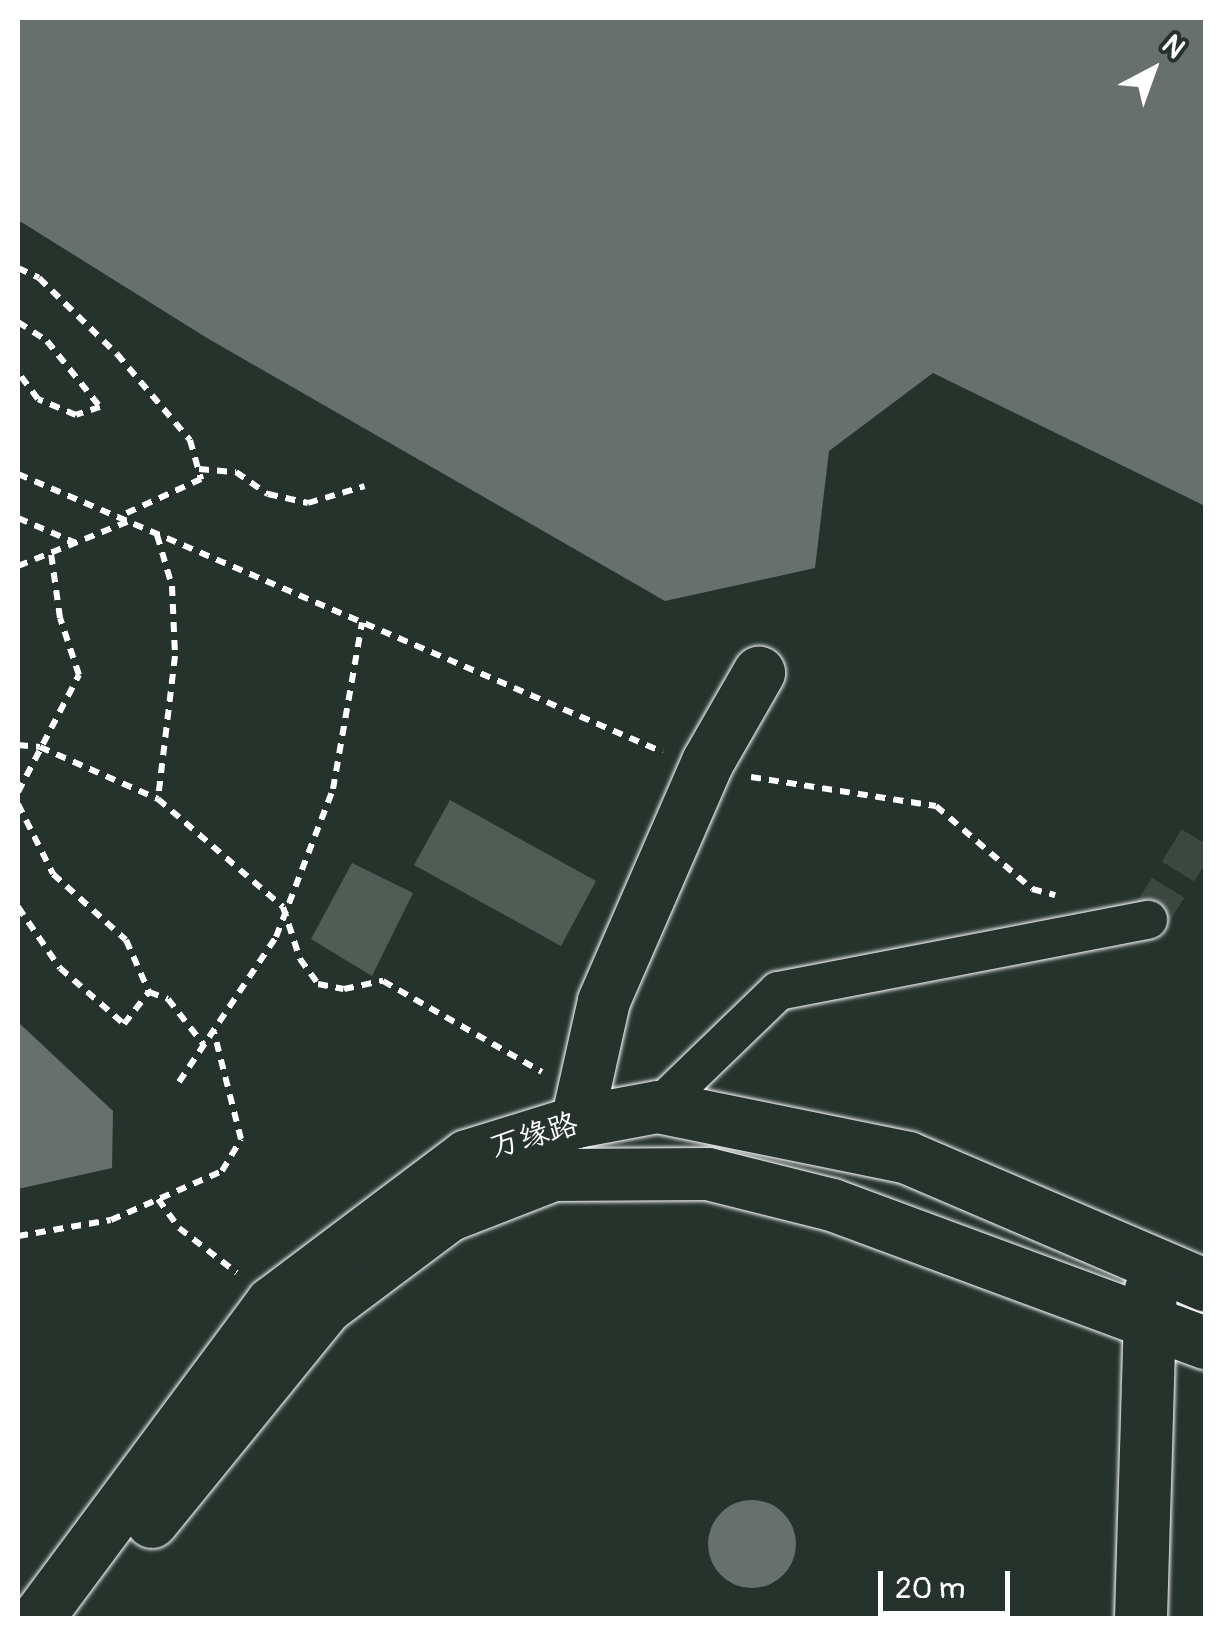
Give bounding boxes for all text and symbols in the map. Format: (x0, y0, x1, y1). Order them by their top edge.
north arrow (1103, 20, 1203, 120)
text: N (1154, 28, 1192, 66)
street label: 万缘路 (486, 1106, 582, 1166)
scale bar (883, 1551, 1016, 1613)
text: 20 m (895, 1570, 965, 1607)

